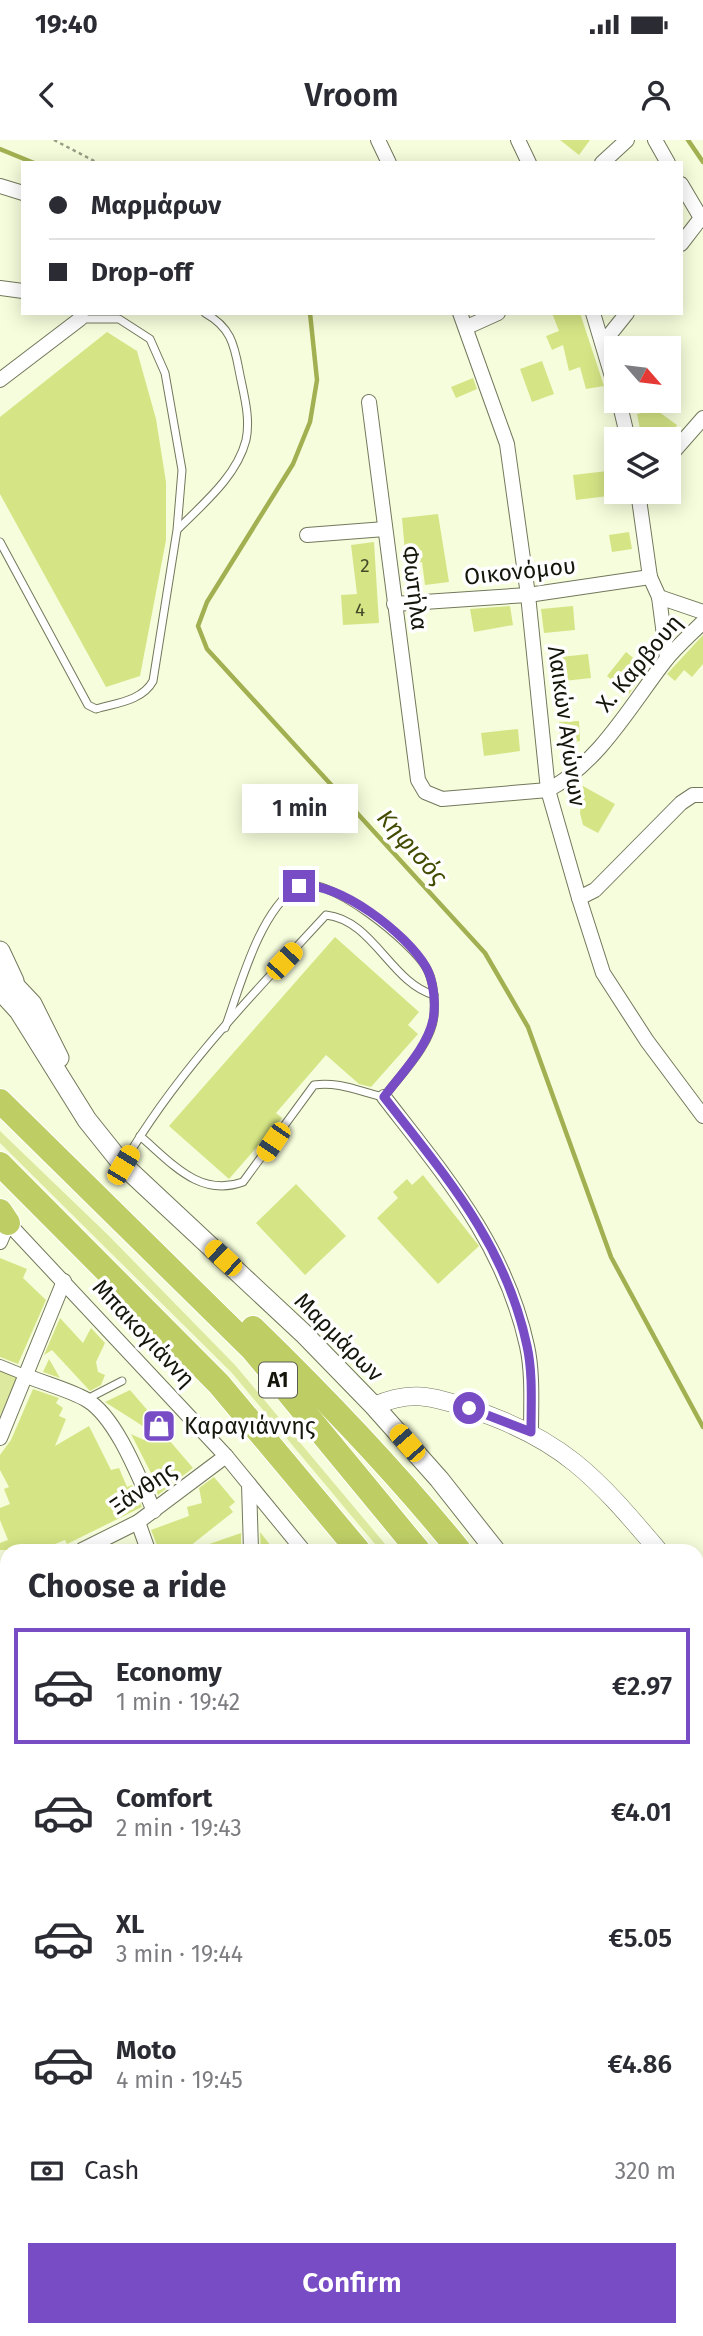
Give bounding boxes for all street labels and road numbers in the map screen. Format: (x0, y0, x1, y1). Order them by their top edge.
street label: Φωτήλα (396, 544, 434, 632)
street label: Οικονόμου (463, 551, 577, 591)
street label: Χ. Καρβουη (590, 609, 688, 717)
street label: Λαικών Αγώνων (542, 644, 592, 808)
street label: Μπακογιάννη (87, 1273, 201, 1393)
street label: Μαρμάρων (289, 1287, 389, 1387)
road number: Α1 (259, 1362, 297, 1398)
street label: Ξάνθης (105, 1456, 182, 1520)

